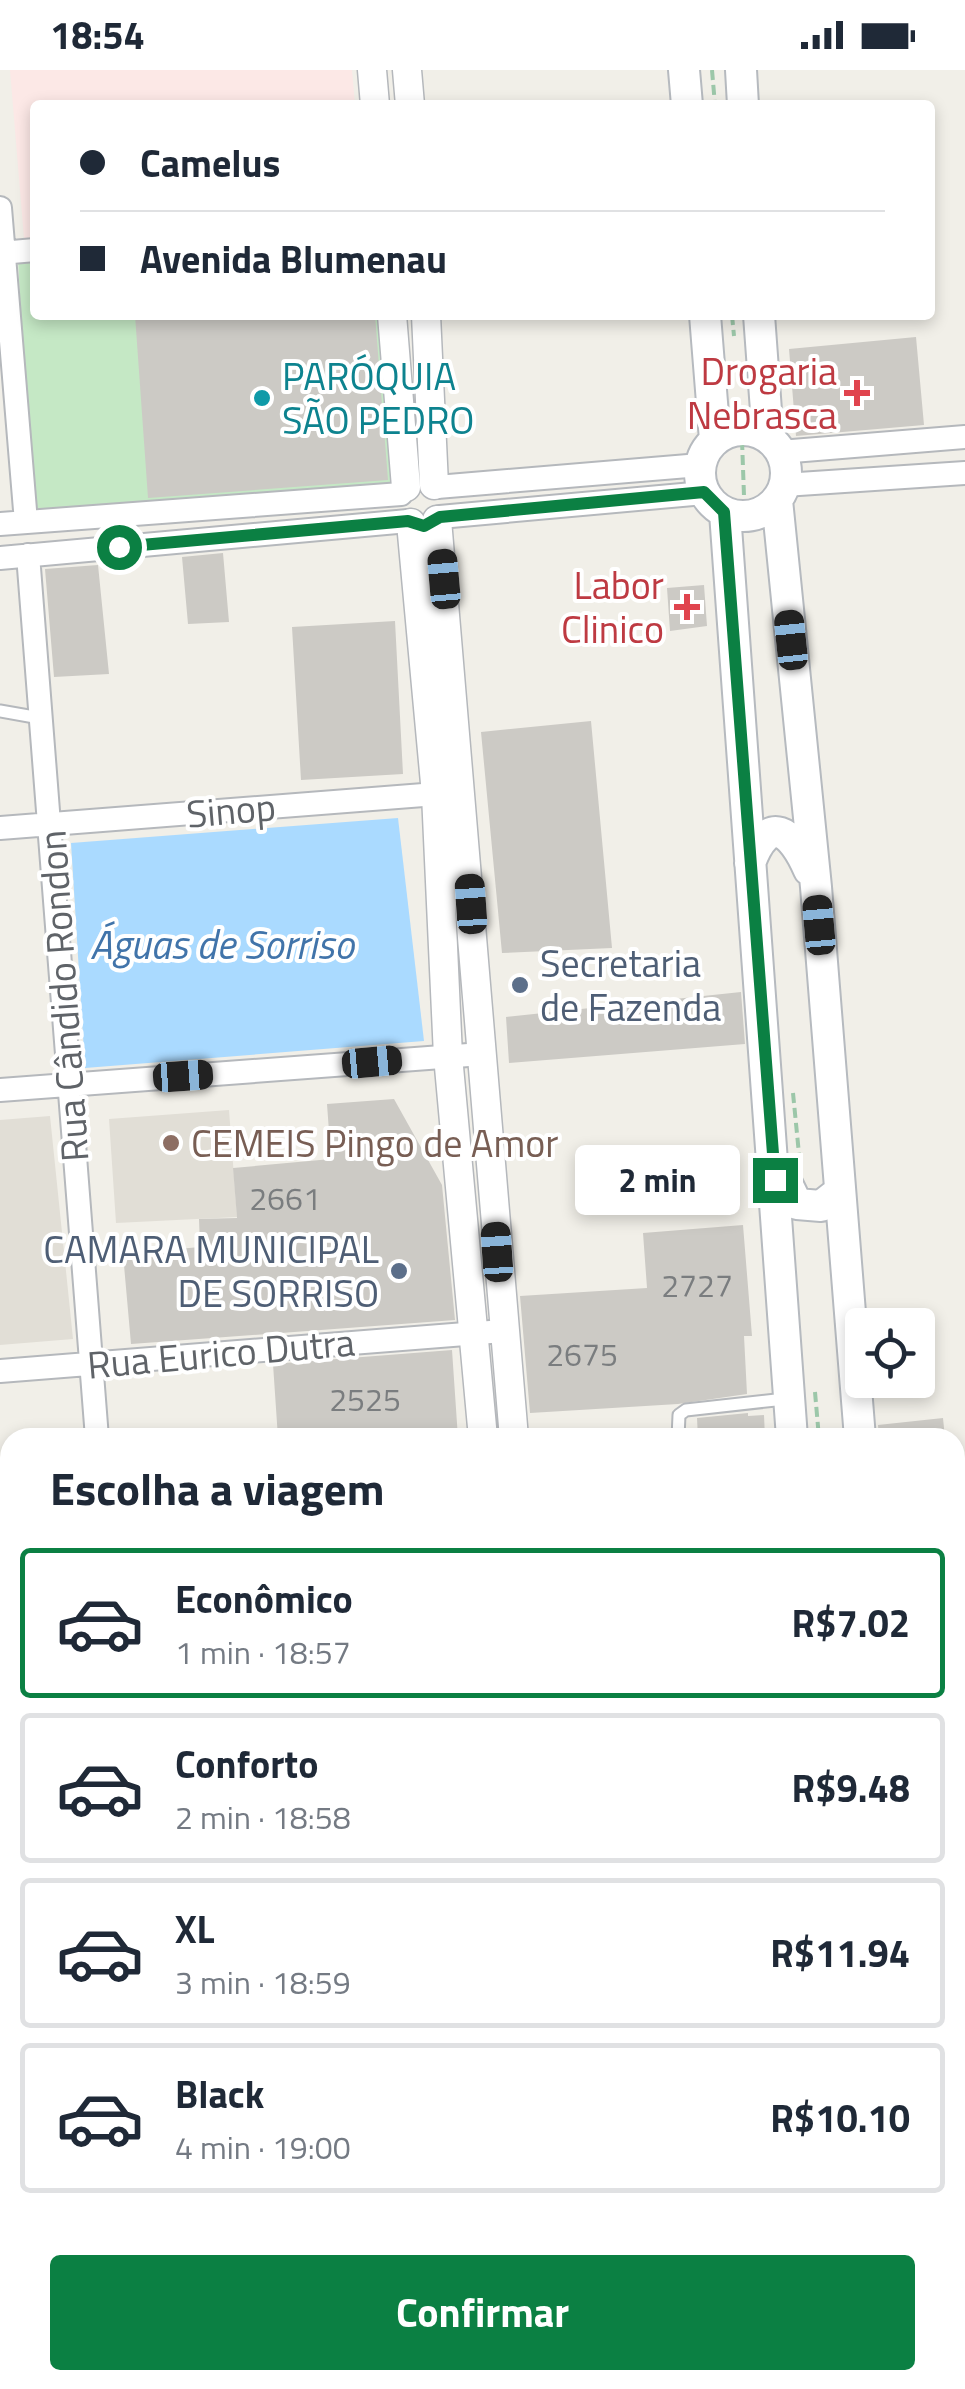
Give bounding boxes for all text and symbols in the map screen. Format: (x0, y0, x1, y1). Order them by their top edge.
text: 18:54 (50, 6, 145, 64)
text: Camelus (140, 134, 281, 192)
text: Avenida Blumenau (140, 230, 447, 288)
place label: Drogaria Nebrasca (687, 342, 837, 444)
place label: PARÓQUIA SÃO PEDRO (282, 347, 474, 449)
marker: Drogaria Nebrasca (846, 382, 868, 404)
marker: PARÓQUIA SÃO PEDRO (251, 387, 273, 409)
route start (97, 525, 142, 570)
car (426, 548, 462, 610)
place label: Labor Clinico (561, 556, 664, 658)
marker: Labor Clinico (674, 594, 700, 620)
car (773, 609, 809, 671)
street label: Sinop (184, 777, 278, 843)
street label: Rua Cândido Rondon (22, 828, 104, 1164)
car (454, 873, 488, 935)
car (801, 894, 837, 956)
water label: Águas de Sorriso (90, 914, 355, 975)
place label: Secretaria de Fazenda (540, 934, 721, 1036)
marker: Secretaria de Fazenda (509, 974, 531, 996)
car (341, 1044, 403, 1080)
car (152, 1059, 214, 1093)
place label: CEMEIS Pingo de Amor (191, 1114, 558, 1172)
marker: CEMEIS Pingo de Amor (160, 1132, 182, 1154)
callout: 2 min (575, 1145, 740, 1215)
text: 2 min (619, 1156, 696, 1204)
route end (753, 1158, 798, 1203)
house number: 2661 (249, 1174, 321, 1222)
place label: CAMARA MUNICIPAL DE SORRISO (43, 1220, 379, 1322)
car (480, 1221, 514, 1283)
marker: CAMARA MUNICIPAL DE SORRISO (388, 1260, 410, 1282)
house number: 2727 (661, 1261, 733, 1309)
map controls (845, 1308, 935, 1398)
button: locate (845, 1308, 935, 1398)
street label: Rua Eurico Dutra (85, 1312, 357, 1394)
house number: 2675 (546, 1330, 618, 1378)
house number: 2525 (329, 1375, 401, 1423)
text: Escolha a viagem (50, 1454, 385, 1522)
text: Econômico (175, 1570, 353, 1628)
icon: car (55, 1578, 145, 1668)
text: R$7.02 (792, 1594, 910, 1652)
text: 1 min · 18:57 (175, 1628, 351, 1676)
text: Conforto (175, 1735, 318, 1793)
icon: car (55, 1743, 145, 1833)
text: R$9.48 (792, 1759, 910, 1817)
text: 2 min · 18:58 (175, 1793, 351, 1841)
text: XL (175, 1900, 215, 1958)
icon: car (55, 1908, 145, 1998)
text: R$11.94 (770, 1924, 910, 1982)
text: 3 min · 18:59 (175, 1958, 351, 2006)
text: Black (175, 2065, 264, 2123)
icon: car (55, 2073, 145, 2163)
text: R$10.10 (770, 2089, 910, 2147)
text: 4 min · 19:00 (175, 2123, 351, 2171)
button: Confirmar (50, 2255, 915, 2370)

